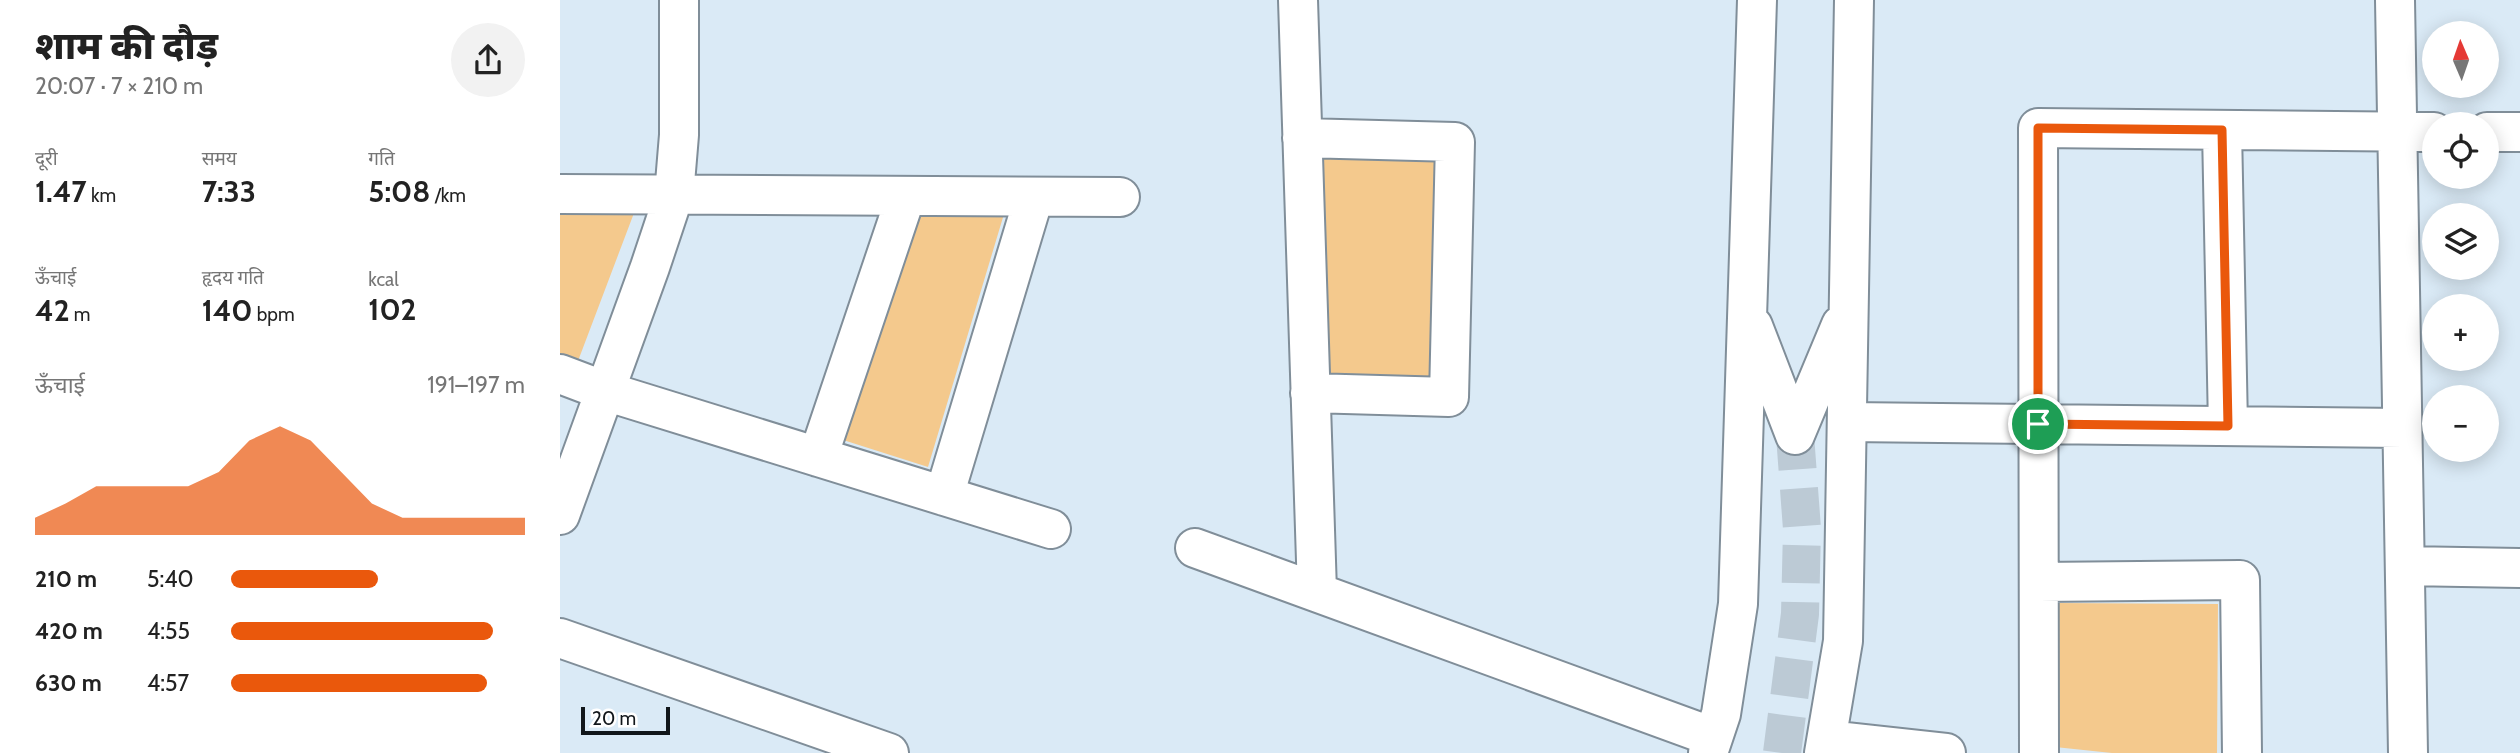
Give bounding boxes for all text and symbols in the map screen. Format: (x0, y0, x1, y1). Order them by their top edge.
north arrow (2422, 21, 2499, 98)
map controls (2422, 21, 2499, 462)
text: शाम की दौड़ (35, 22, 218, 69)
button: share (451, 23, 525, 97)
text: 20:07 · 7 × 210 m (35, 72, 203, 100)
button: locate (2422, 112, 2499, 189)
text: दूरी (35, 147, 58, 170)
text: समय (202, 147, 237, 170)
text: गति (368, 147, 395, 170)
text: 1.47 (35, 173, 87, 210)
text: 7:33 (202, 173, 256, 210)
text: 5:08 (368, 173, 430, 210)
text: km (87, 184, 116, 207)
text: /km (430, 184, 466, 207)
button: layers (2422, 203, 2499, 280)
text: ऊँचाई (35, 266, 76, 289)
text: हृदय गति (202, 266, 264, 289)
text: kcal (368, 268, 399, 291)
text: 102 (368, 291, 416, 328)
text: 42 (35, 292, 70, 329)
text: 140 (202, 292, 253, 329)
button: + (2422, 294, 2499, 371)
text: m (70, 303, 90, 326)
text: bpm (253, 303, 295, 326)
text: ऊँचाई (35, 371, 85, 399)
text: 191–197 m (427, 371, 525, 399)
button: − (2422, 385, 2499, 462)
pin (2008, 394, 2068, 454)
icon: arrive (2019, 405, 2057, 443)
text: 210 m (35, 565, 97, 593)
text: 5:40 (147, 565, 194, 593)
text: 420 m (35, 617, 103, 645)
text: 4:55 (147, 617, 190, 645)
text: 630 m (35, 669, 102, 697)
text: 4:57 (147, 669, 189, 697)
scale bar (581, 704, 670, 736)
text: 20 m (592, 707, 636, 730)

